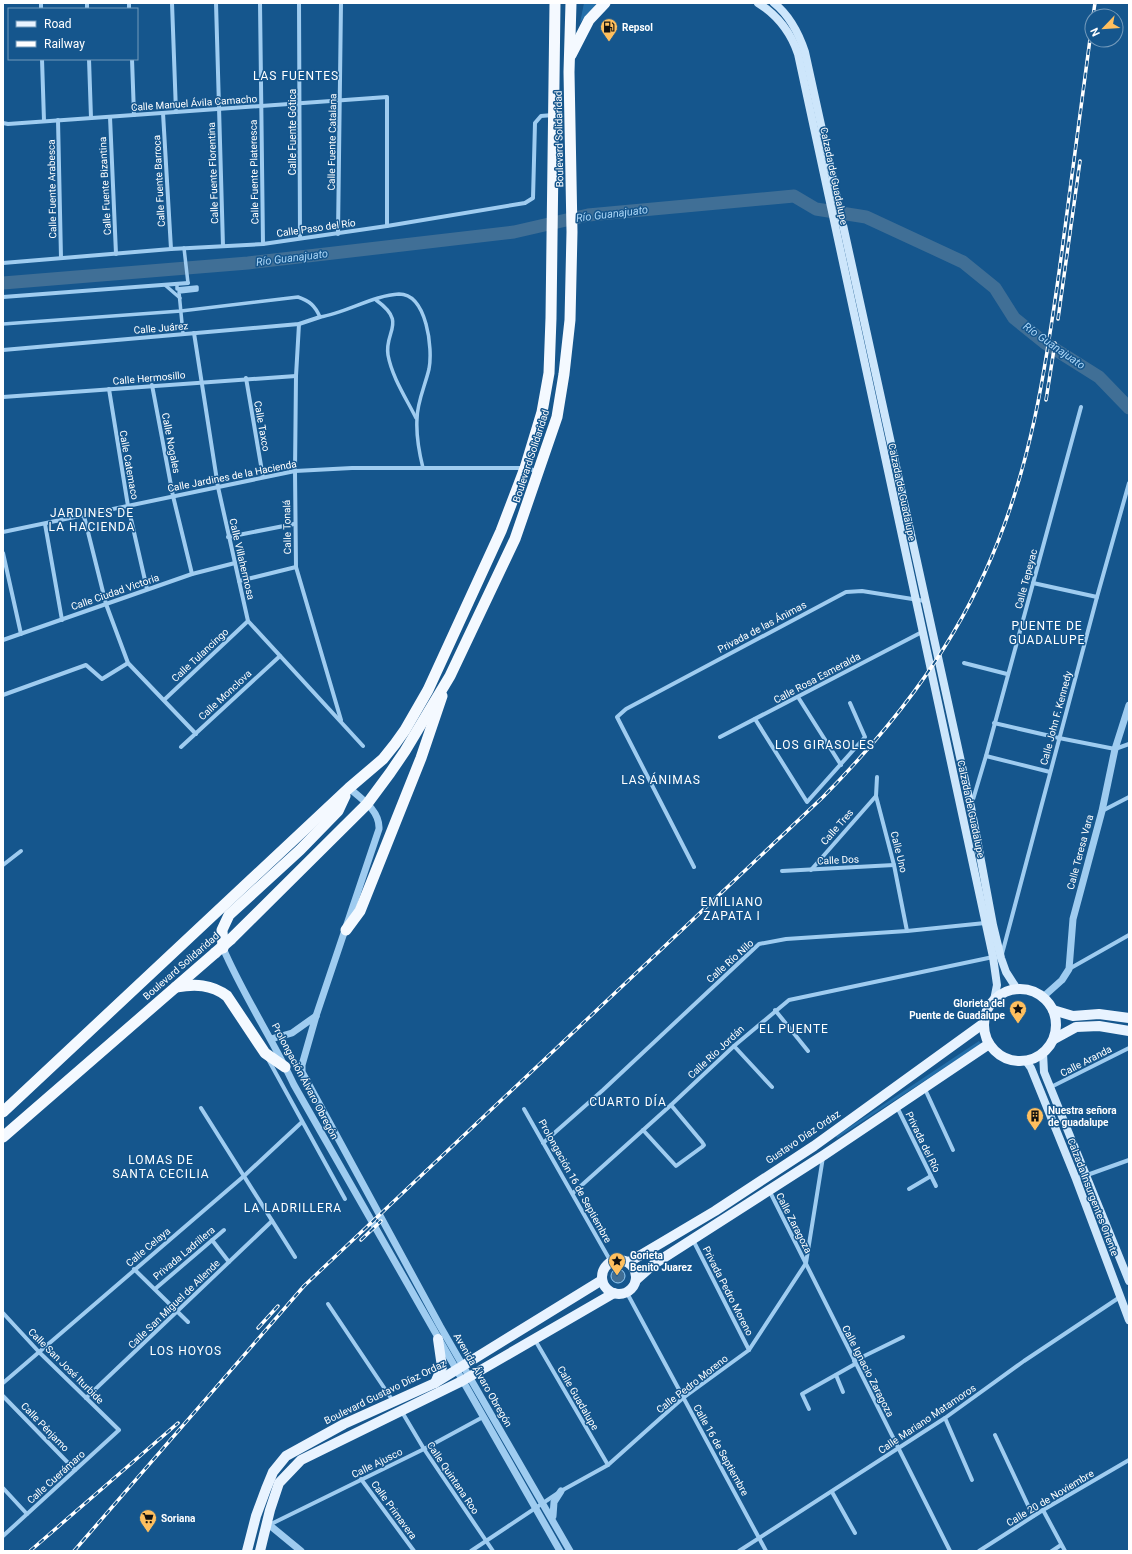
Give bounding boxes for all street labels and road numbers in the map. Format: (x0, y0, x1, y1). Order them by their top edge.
street label: Calle Fuente Gótica (287, 89, 298, 175)
street label: Boulevard Solidaridad (553, 90, 565, 188)
street label: Calle Manuel Ávila Camacho (130, 92, 258, 113)
street label: Calle Fuente Catalana (326, 93, 338, 191)
street label: Calle Fuente Plateresca (248, 120, 260, 224)
street label: Calle Fuente Florentina (206, 122, 220, 224)
street label: Calzada de Guadalupe (818, 126, 850, 226)
street label: Calle Fuente Barroca (151, 135, 167, 227)
street label: Calle Fuente Bizantina (97, 136, 113, 236)
street label: Calle Fuente Arabesca (46, 139, 58, 239)
street label: Calle Paso del Río (276, 217, 357, 239)
street label: Calle Juárez (133, 320, 189, 336)
street label: Calle Hermosillo (112, 369, 186, 387)
street label: Calle Taxco (252, 400, 272, 452)
street label: Boulevard Solidaridad (511, 408, 551, 504)
street label: Calle Nogales (160, 412, 182, 474)
street label: Calle Catemaco (117, 429, 141, 501)
street label: Calzada de Guadalupe (886, 442, 918, 542)
street label: Calle Jardines de la Hacienda (167, 458, 297, 494)
street label: Calle Tonalá (281, 500, 293, 554)
street label: Calle Villahermosa (227, 517, 257, 601)
street label: Calle Tepeyac (1013, 548, 1039, 610)
street label: Calle Ciudad Victoria (70, 572, 160, 612)
street label: Privada de las Ánimas (715, 598, 808, 655)
street label: Calle Tulancingo (169, 626, 231, 684)
street label: Calle Rosa Esmeralda (772, 650, 862, 706)
street label: Calle Monclova (196, 668, 254, 722)
street label: Calle John F. Kennedy (1038, 669, 1074, 766)
street label: Calzada de Guadalupe (955, 759, 987, 859)
street label: Calle Tres (818, 807, 856, 847)
street label: Calle Teresa Vara (1065, 813, 1095, 891)
street label: Calle Uno (889, 830, 910, 874)
street label: Calle Dos (817, 853, 859, 867)
street label: Boulevard Solidaridad (141, 930, 221, 1002)
street label: Calle Río Nilo (704, 937, 756, 985)
street label: Prolongación Álvaro Obregón (270, 1021, 341, 1141)
street label: Calle Río Jordán (686, 1023, 746, 1081)
street label: Calle Aranda (1058, 1043, 1114, 1079)
street label: Gustavo Díaz Ordaz (764, 1108, 842, 1166)
street label: Privada del Río (904, 1110, 943, 1174)
street label: Prolongación 16 de Septiembre (536, 1117, 614, 1245)
street label: Calzada Insurgentes Oriente (1065, 1137, 1121, 1257)
street label: Calle Zaragoza (774, 1191, 814, 1255)
street label: Privada Ladrillera (151, 1224, 217, 1282)
street label: Calle Celaya (124, 1225, 172, 1269)
street label: Privada Pedro Moreno (701, 1244, 755, 1338)
street label: Calle San Miguel de Allende (126, 1257, 222, 1351)
street label: Calle Ignacio Zaragoza (840, 1323, 896, 1419)
street label: Calle San José Iturbide (26, 1326, 106, 1406)
street label: Avenida Álvaro Obregón (452, 1331, 515, 1429)
street label: Calle Pedro Moreno (654, 1353, 730, 1415)
street label: Boulevard Gustavo Díaz Ordaz (322, 1358, 448, 1426)
street label: Calle Guadalupe (555, 1364, 601, 1432)
street label: Calle Mariano Matamoros (876, 1382, 978, 1456)
street label: Calle Pénjamo (19, 1400, 71, 1454)
street label: Calle 16 de Septiembre (691, 1402, 751, 1498)
street label: Calle Quintana Roo (425, 1440, 481, 1516)
street label: Calle Ajusco (350, 1446, 404, 1480)
street label: Calle Cuerámaro (25, 1448, 87, 1506)
street label: Calle 20 de Noviembre (1004, 1468, 1096, 1528)
street label: Calle Primavera (369, 1479, 419, 1541)

